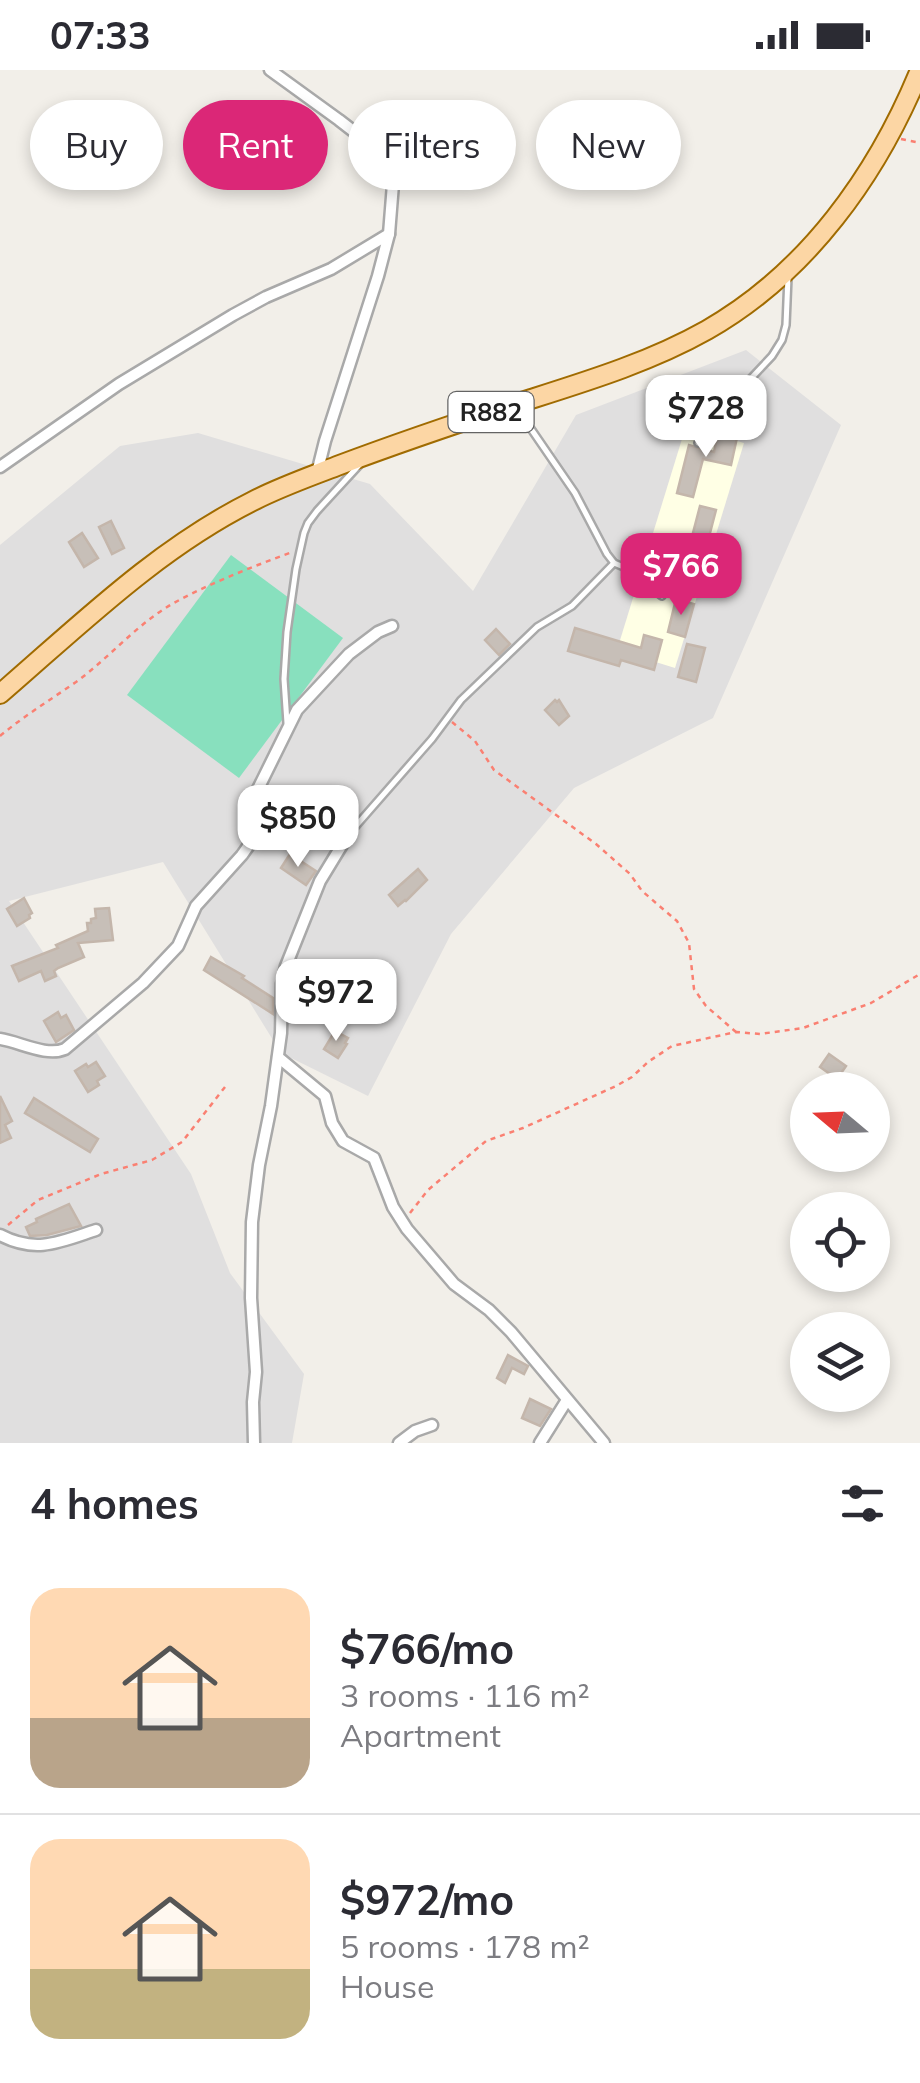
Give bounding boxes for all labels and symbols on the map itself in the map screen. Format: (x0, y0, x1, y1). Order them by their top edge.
pin: $728 (647, 375, 765, 460)
road number: R882 (448, 392, 534, 432)
pin: $766 (622, 533, 740, 618)
pin: $850 (239, 785, 357, 870)
pin: $972 (277, 959, 395, 1044)
north arrow (790, 1072, 890, 1172)

